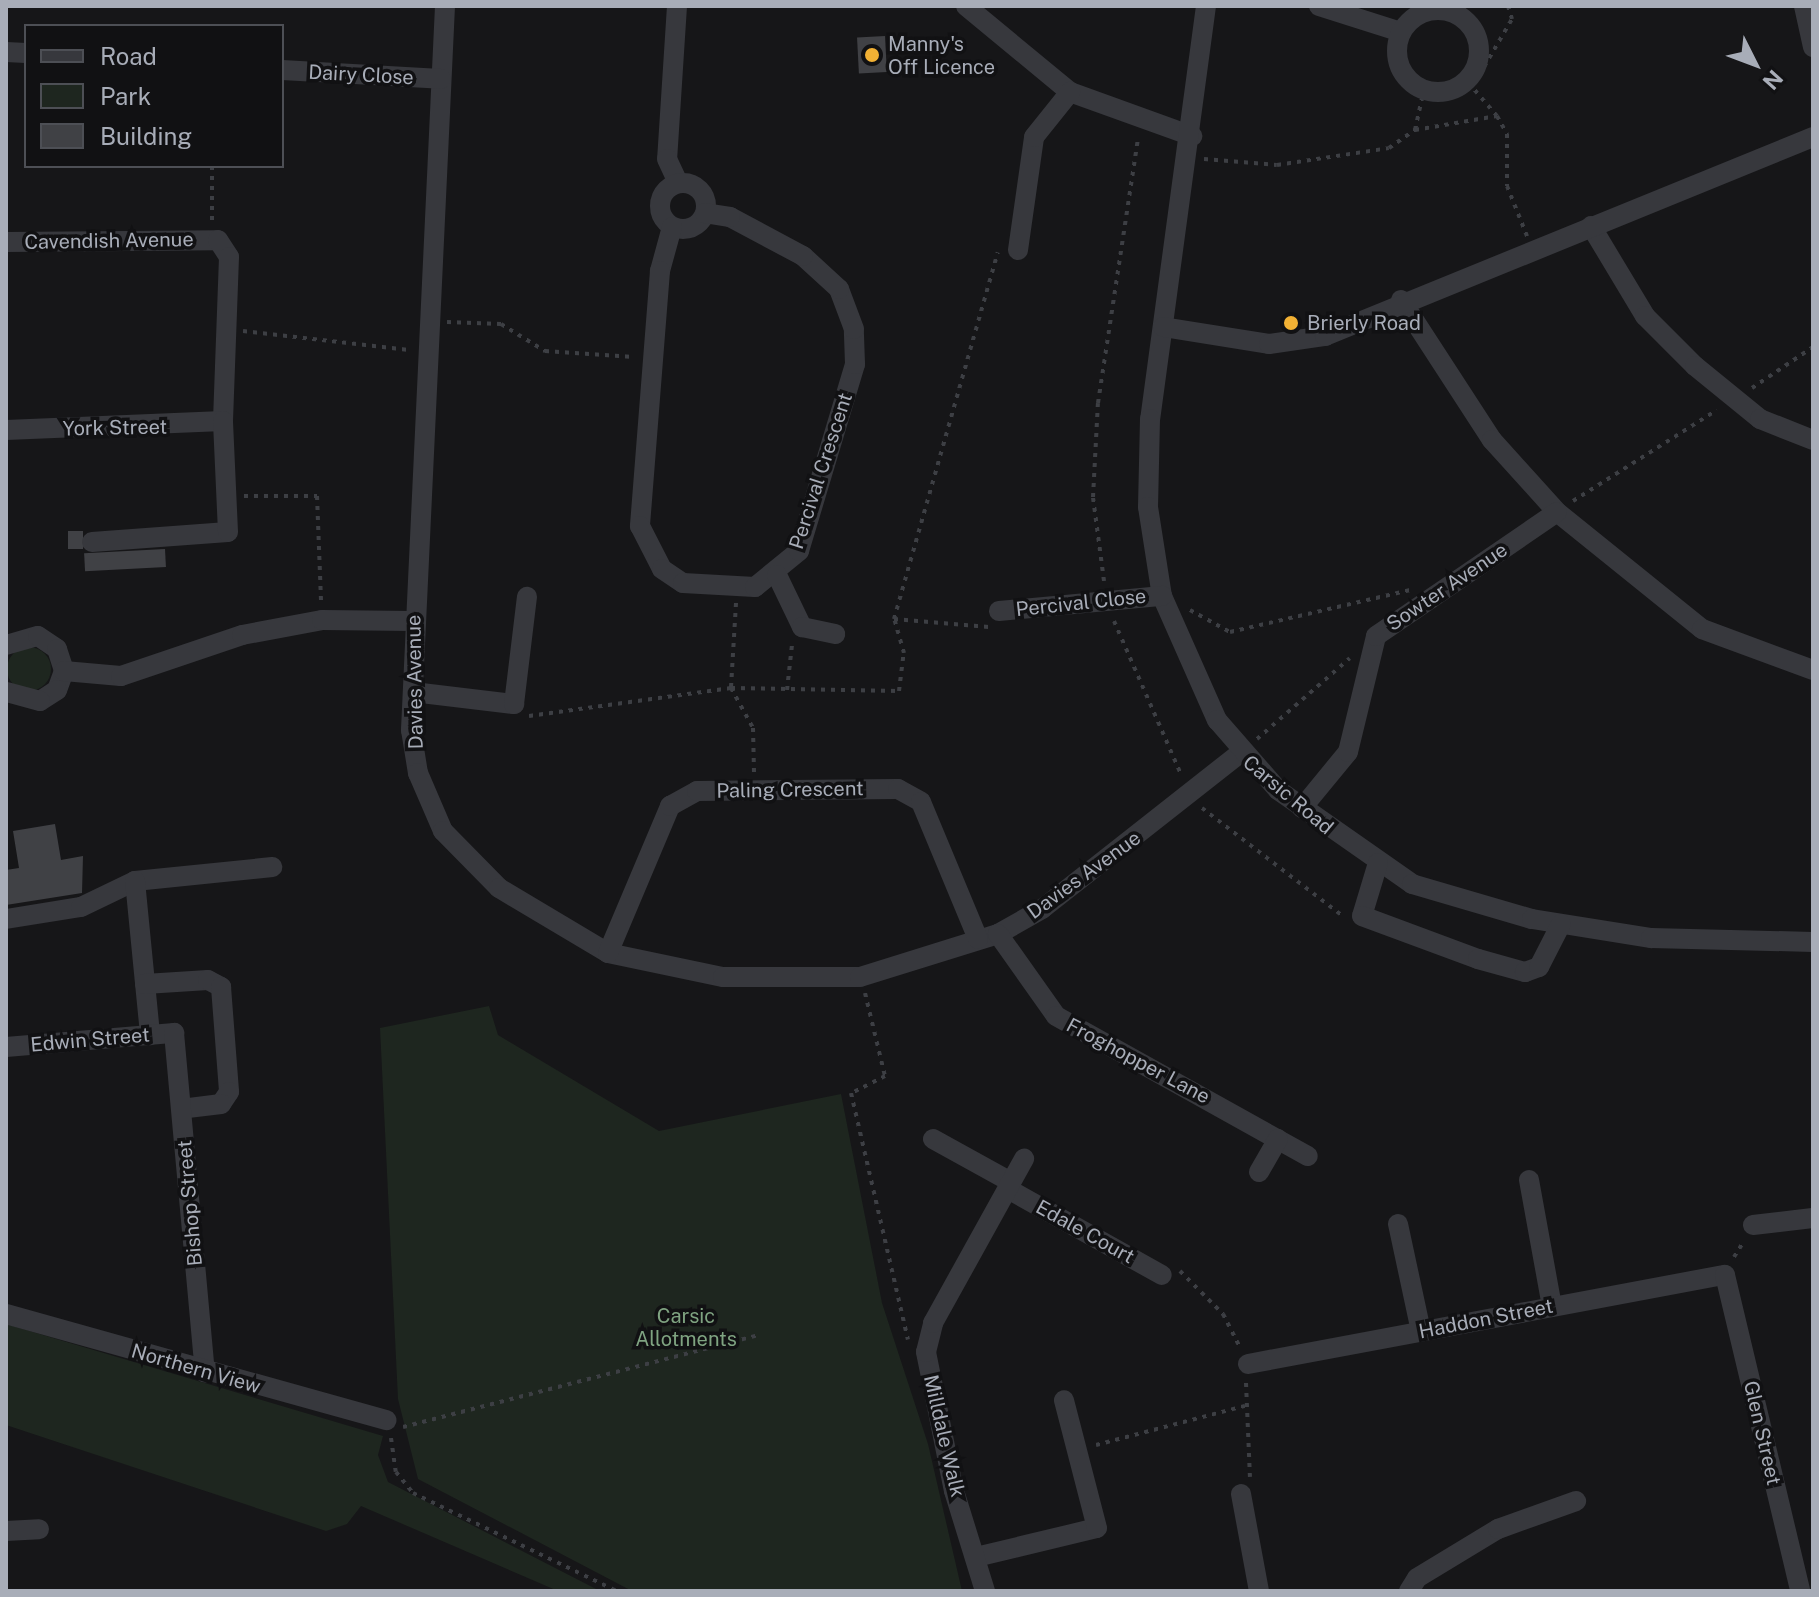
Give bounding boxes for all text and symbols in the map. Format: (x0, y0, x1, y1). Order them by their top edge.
legend (24, 24, 284, 168)
north arrow (1715, 24, 1795, 104)
place label: Manny's Off Licence (888, 32, 995, 79)
text: Road (100, 42, 157, 70)
marker: Manny's Off Licence (863, 46, 881, 64)
street label: Dairy Close (308, 60, 414, 90)
text: N (1757, 65, 1788, 95)
text: Park (100, 82, 151, 110)
text: Building (100, 122, 192, 150)
street label: Cavendish Avenue (24, 228, 194, 254)
place label: Brierly Road (1307, 311, 1421, 335)
marker: Brierly Road (1282, 314, 1300, 332)
street label: Percival Crescent (784, 390, 858, 552)
street label: York Street (63, 415, 167, 441)
street label: Sowter Avenue (1382, 538, 1512, 636)
street label: Percival Close (1015, 584, 1147, 622)
street label: Davies Avenue (402, 615, 428, 749)
street label: Carsic Road (1238, 750, 1338, 840)
street label: Paling Crescent (716, 777, 864, 803)
street label: Davies Avenue (1023, 826, 1145, 924)
street label: Froghopper Lane (1062, 1013, 1214, 1109)
street label: Edwin Street (29, 1023, 151, 1057)
street label: Bishop Street (173, 1139, 207, 1267)
street label: Edale Court (1031, 1195, 1139, 1269)
street label: Haddon Street (1417, 1294, 1555, 1344)
park label: Carsic Allotments (635, 1304, 737, 1351)
street label: Northern View (128, 1339, 264, 1399)
street label: Milldale Walk (918, 1372, 970, 1500)
street label: Glen Street (1738, 1378, 1786, 1488)

